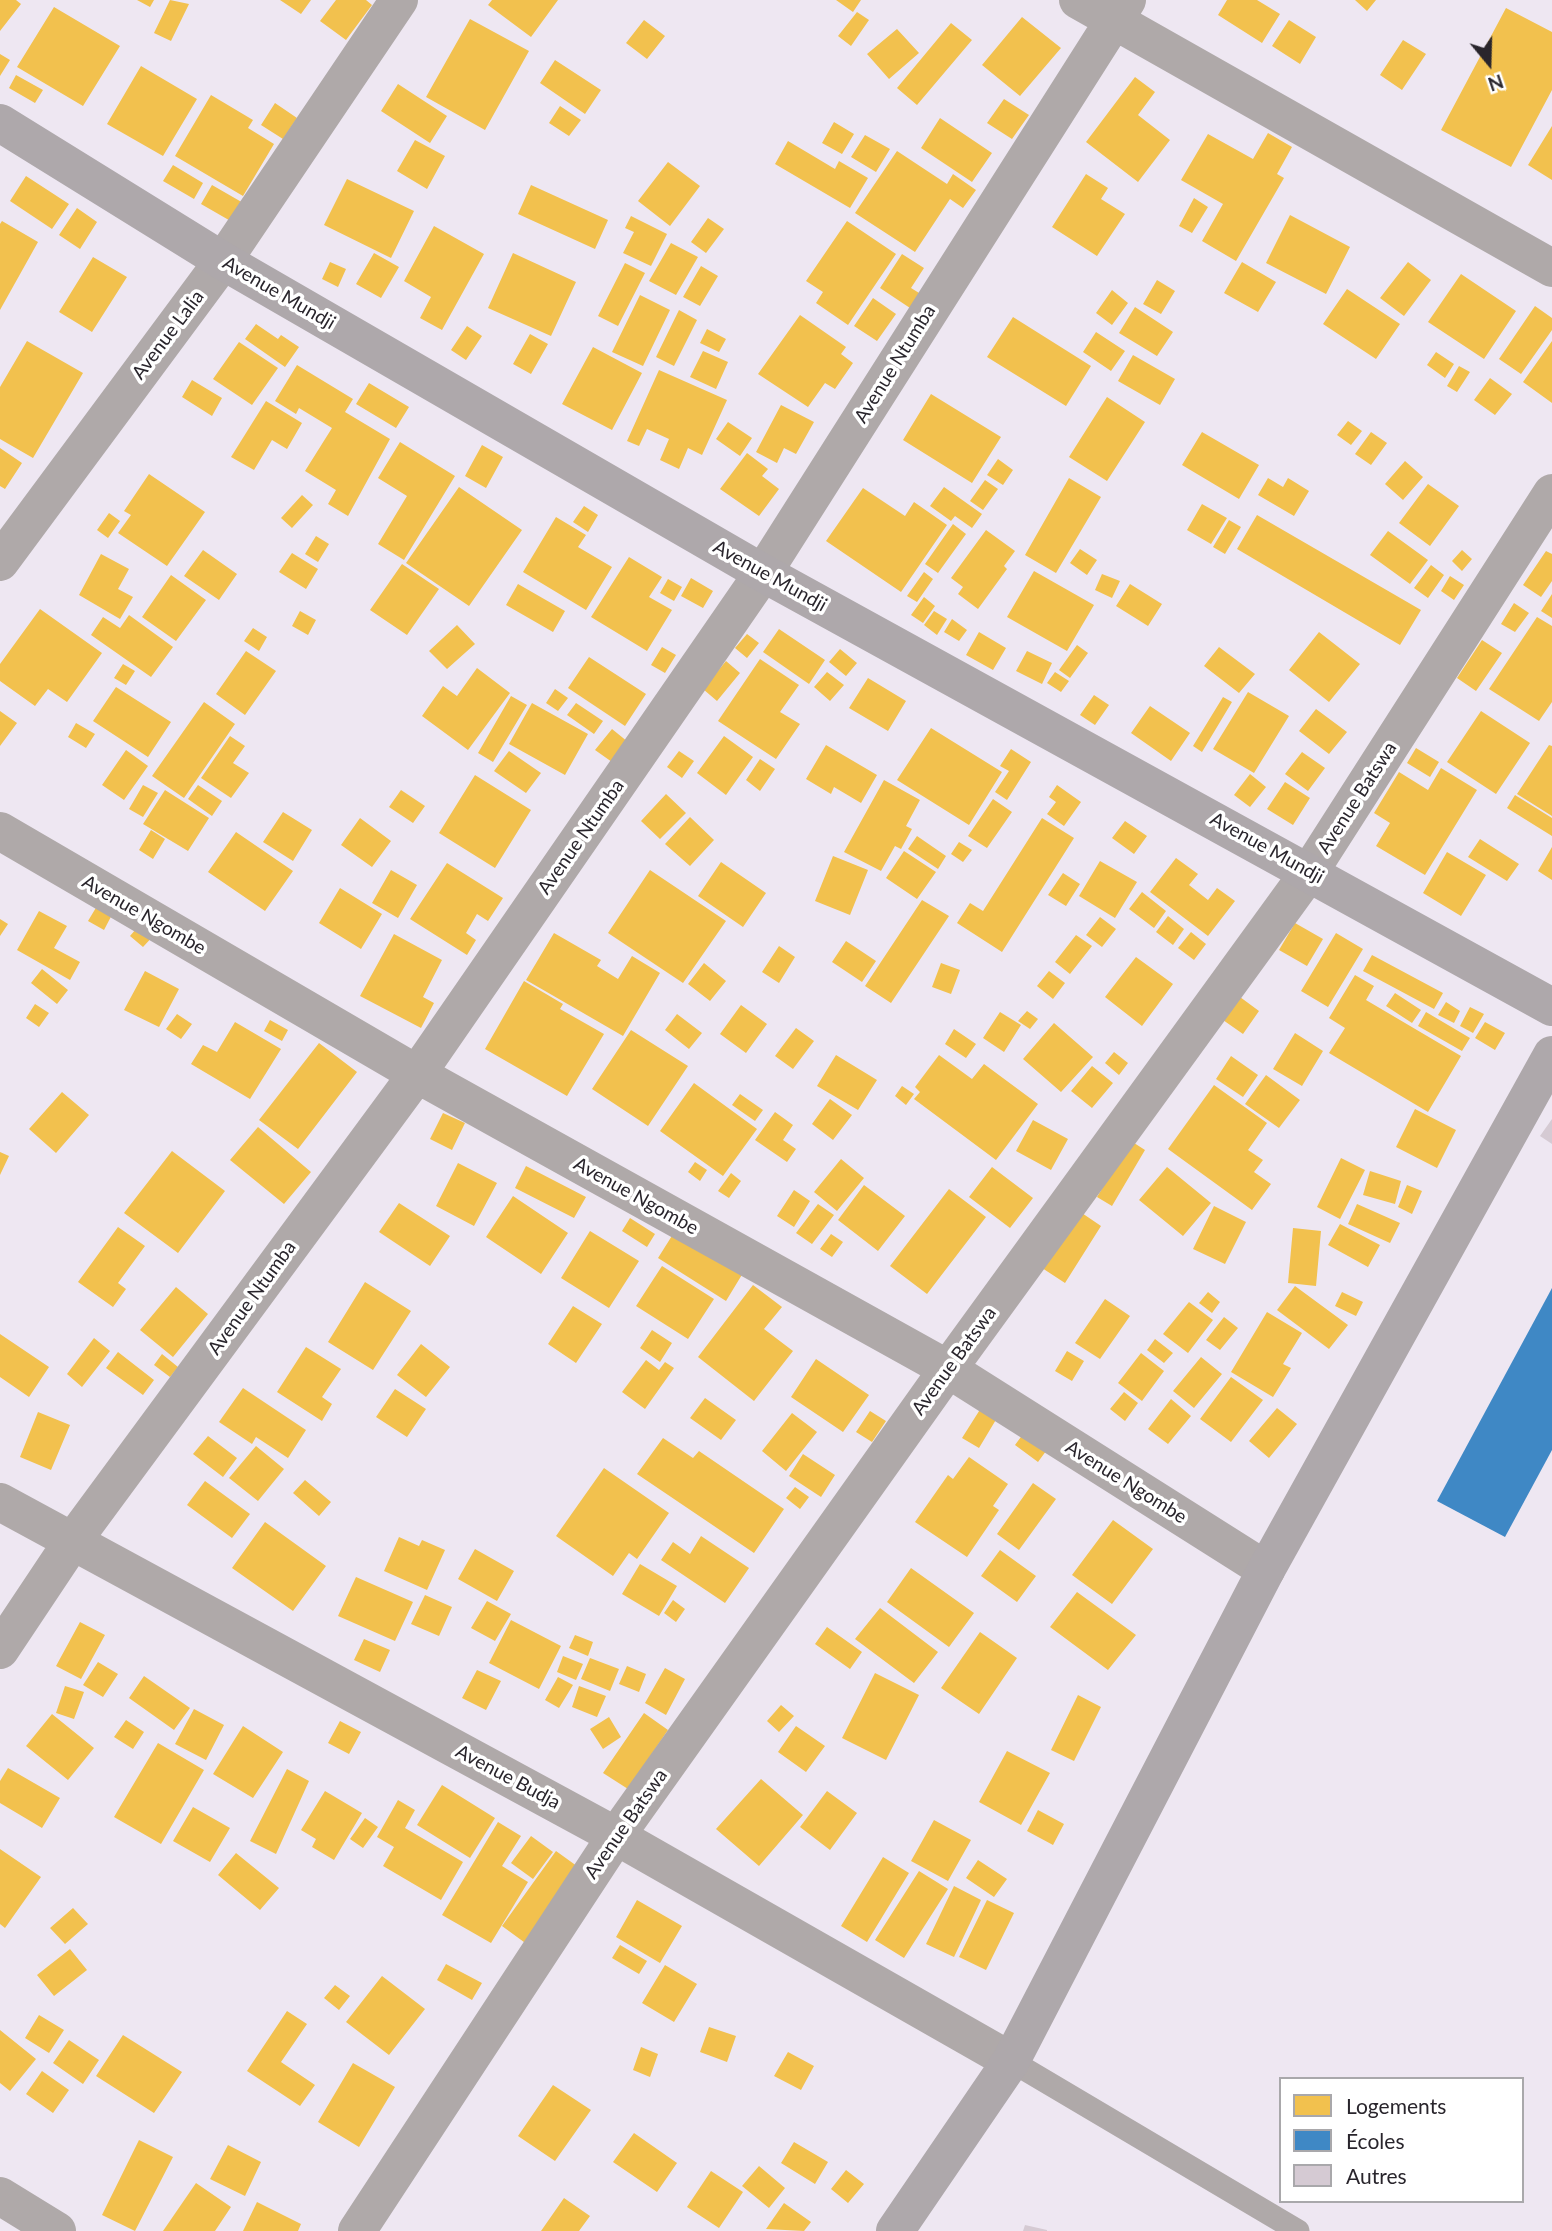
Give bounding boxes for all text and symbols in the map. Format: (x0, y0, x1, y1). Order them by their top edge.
north arrow (1454, 28, 1524, 98)
text: N (1485, 70, 1507, 97)
street label: Avenue Mundji (219, 252, 339, 334)
street label: Avenue Lalia (127, 286, 209, 384)
street label: Avenue Ntumba (850, 301, 940, 427)
street label: Avenue Mundji (709, 535, 831, 617)
street label: Avenue Batswa (1312, 738, 1402, 858)
street label: Avenue Ntumba (533, 775, 629, 899)
street label: Avenue Mundji (1206, 807, 1328, 889)
street label: Avenue Ngombe (78, 870, 210, 960)
street label: Avenue Ngombe (570, 1152, 702, 1240)
street label: Avenue Ntumba (203, 1237, 301, 1359)
street label: Avenue Batswa (907, 1302, 1001, 1420)
street label: Avenue Ngombe (1061, 1436, 1191, 1528)
street label: Avenue Budja (452, 1740, 564, 1814)
street label: Avenue Batswa (580, 1765, 672, 1883)
legend (1279, 2077, 1524, 2203)
text: Logements (1346, 2093, 1446, 2118)
text: Écoles (1346, 2128, 1405, 2153)
text: Autres (1346, 2163, 1407, 2188)

